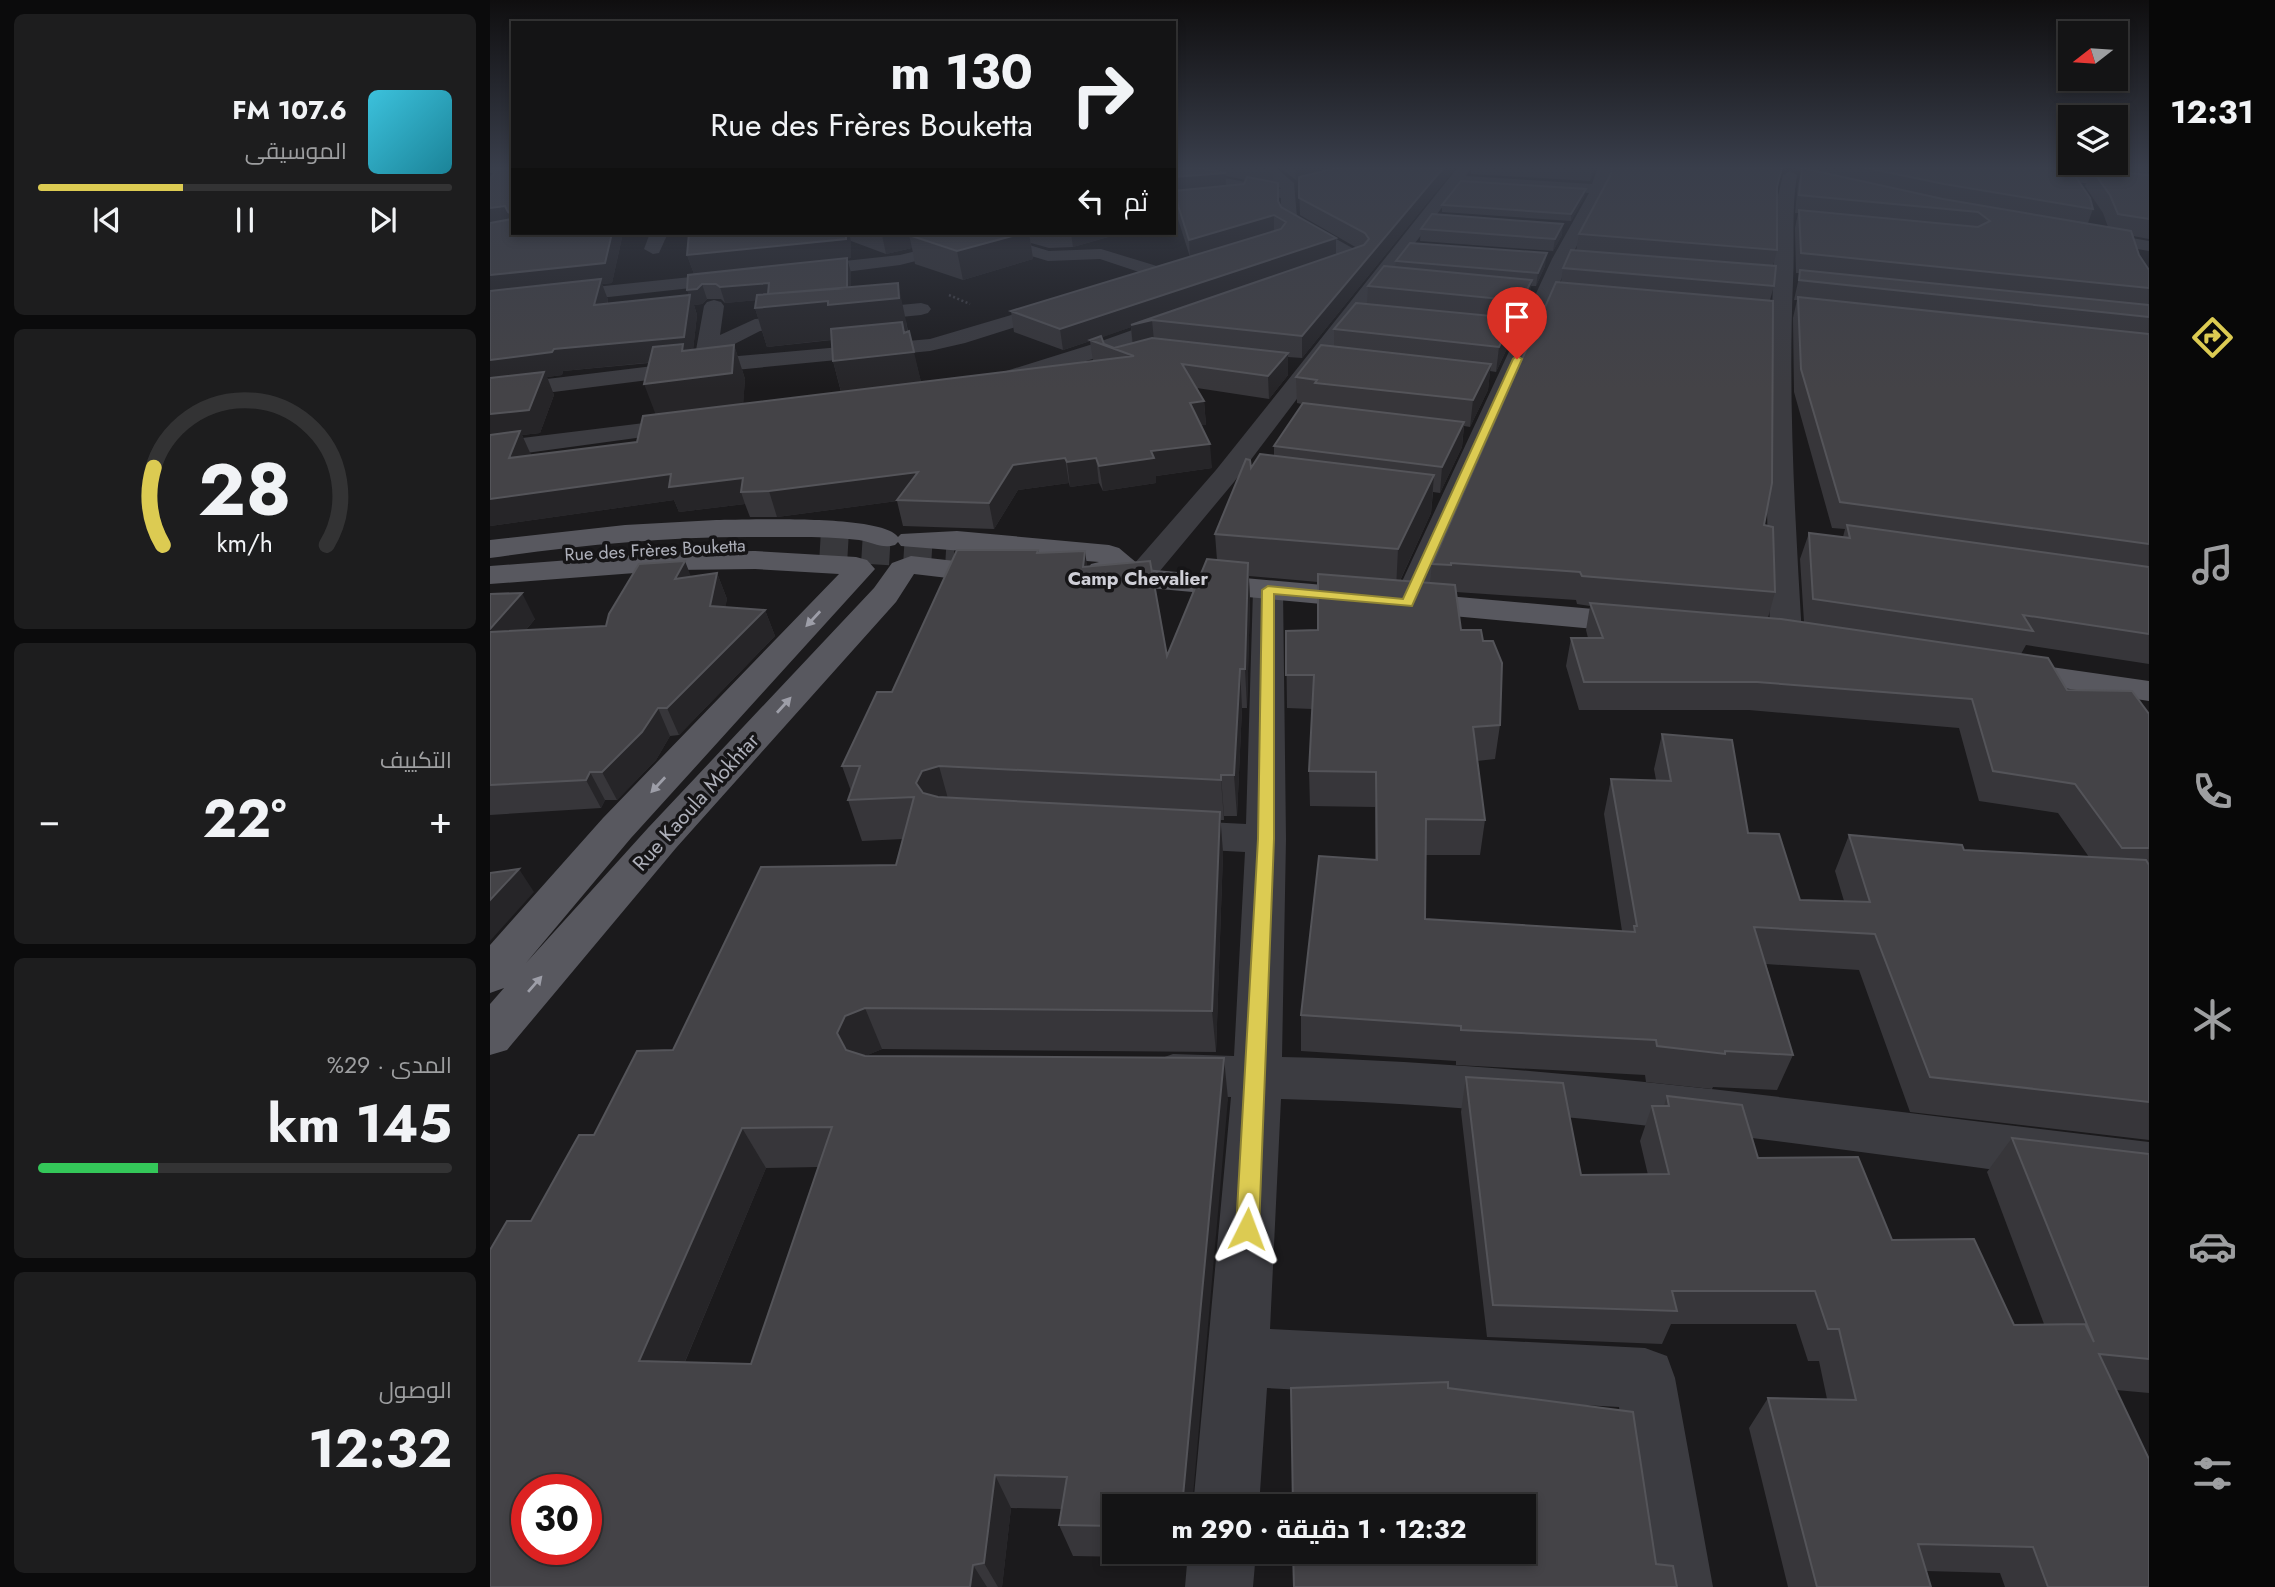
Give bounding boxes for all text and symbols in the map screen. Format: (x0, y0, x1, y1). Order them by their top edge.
north arrow (2058, 21, 2128, 91)
map controls (2058, 21, 2128, 175)
text: 130 m (890, 37, 1033, 107)
icon: right (1057, 49, 1148, 140)
text: 12:31 (2170, 89, 2254, 135)
text: 107.6 FM (232, 91, 347, 129)
text: Rue des Frères Bouketta (710, 102, 1033, 148)
button: layers (2058, 105, 2128, 175)
text: الموسيقى (245, 134, 347, 168)
icon: left (1072, 182, 1110, 220)
text: ثم (1124, 183, 1148, 221)
icon: previous (88, 201, 126, 239)
icon: pause (226, 201, 264, 239)
icon: next (364, 201, 402, 239)
pin (1487, 287, 1547, 359)
icon: arrive (1498, 298, 1536, 336)
icon: directions (2188, 313, 2237, 362)
text: 28 (198, 437, 292, 542)
text: km/h (217, 525, 273, 561)
street label: Rue des Frères Bouketta (564, 532, 746, 568)
icon: music (2188, 540, 2237, 589)
district label: Camp Chevalier (1068, 565, 1208, 592)
one-way arrow (806, 610, 822, 627)
one-way arrow (776, 696, 792, 714)
street label: Rue Kaoula Mokhtar (626, 726, 767, 878)
text: التكييف (380, 743, 452, 777)
icon: phone (2188, 767, 2237, 816)
one-way arrow (650, 776, 666, 793)
text: 22° (203, 781, 286, 857)
text: − (38, 792, 60, 847)
text: + (429, 792, 452, 847)
one-way arrow (527, 975, 543, 993)
icon: climate (2188, 995, 2237, 1044)
text: المدى · 29% (327, 1048, 452, 1082)
text: 145 km (267, 1086, 452, 1162)
position arrow (1210, 1192, 1284, 1266)
icon: car (2188, 1222, 2237, 1271)
text: الوصول (379, 1373, 452, 1407)
text: 12:32 (308, 1411, 452, 1487)
icon: filters (2188, 1449, 2237, 1498)
speed limit sign: 30 (511, 1474, 602, 1565)
text: 12:32 · 1 دقيقة · 290 m (1171, 1510, 1467, 1548)

